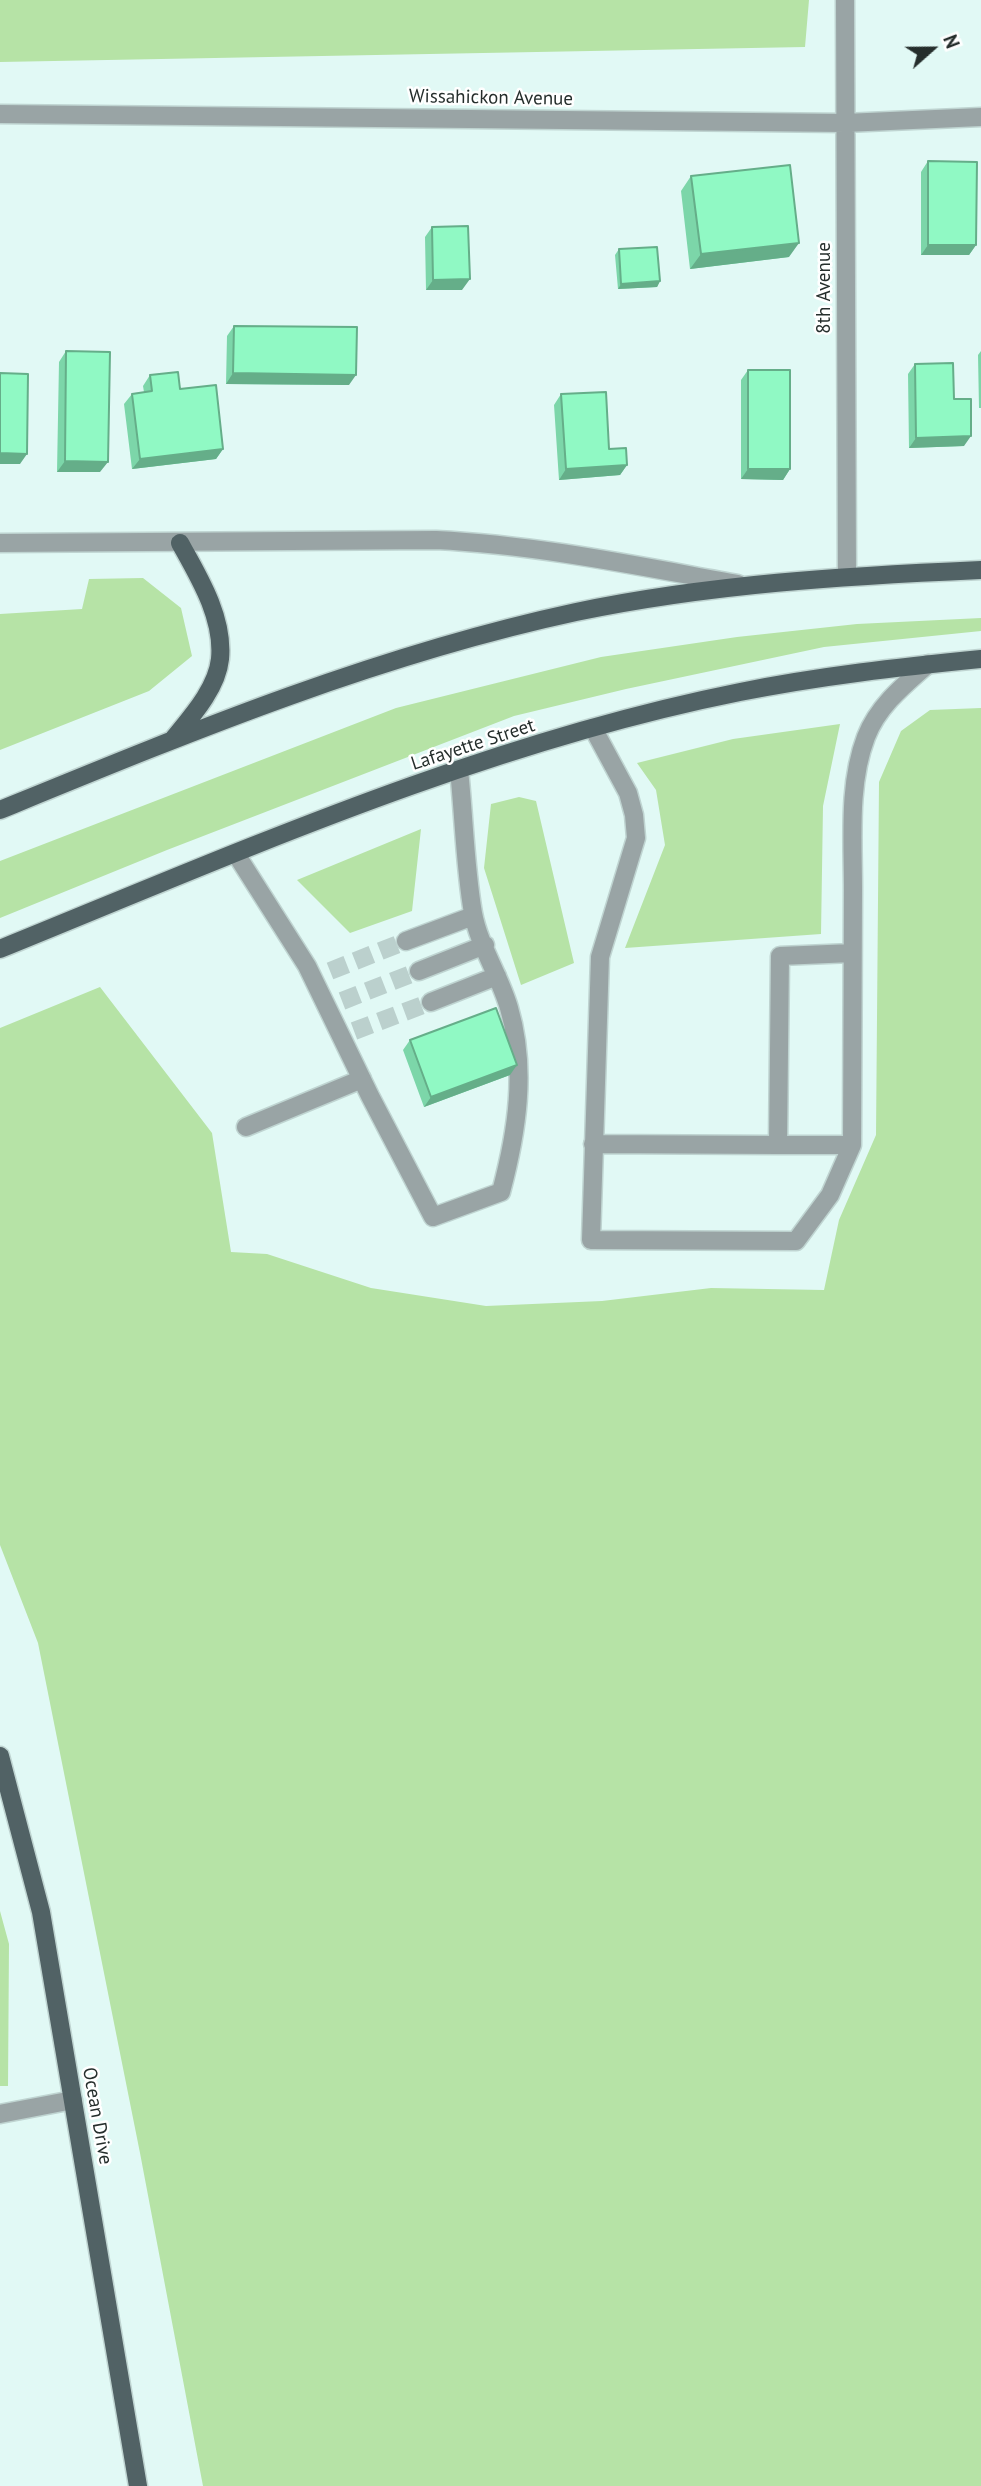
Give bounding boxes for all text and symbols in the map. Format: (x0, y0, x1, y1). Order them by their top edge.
north arrow (897, 14, 967, 84)
text: N (938, 31, 965, 52)
street label: Wissahickon Avenue (409, 85, 573, 111)
street label: 8th Avenue (814, 242, 836, 334)
street label: Lafayette Street (408, 714, 538, 776)
street label: Ocean Drive (77, 2066, 117, 2166)

